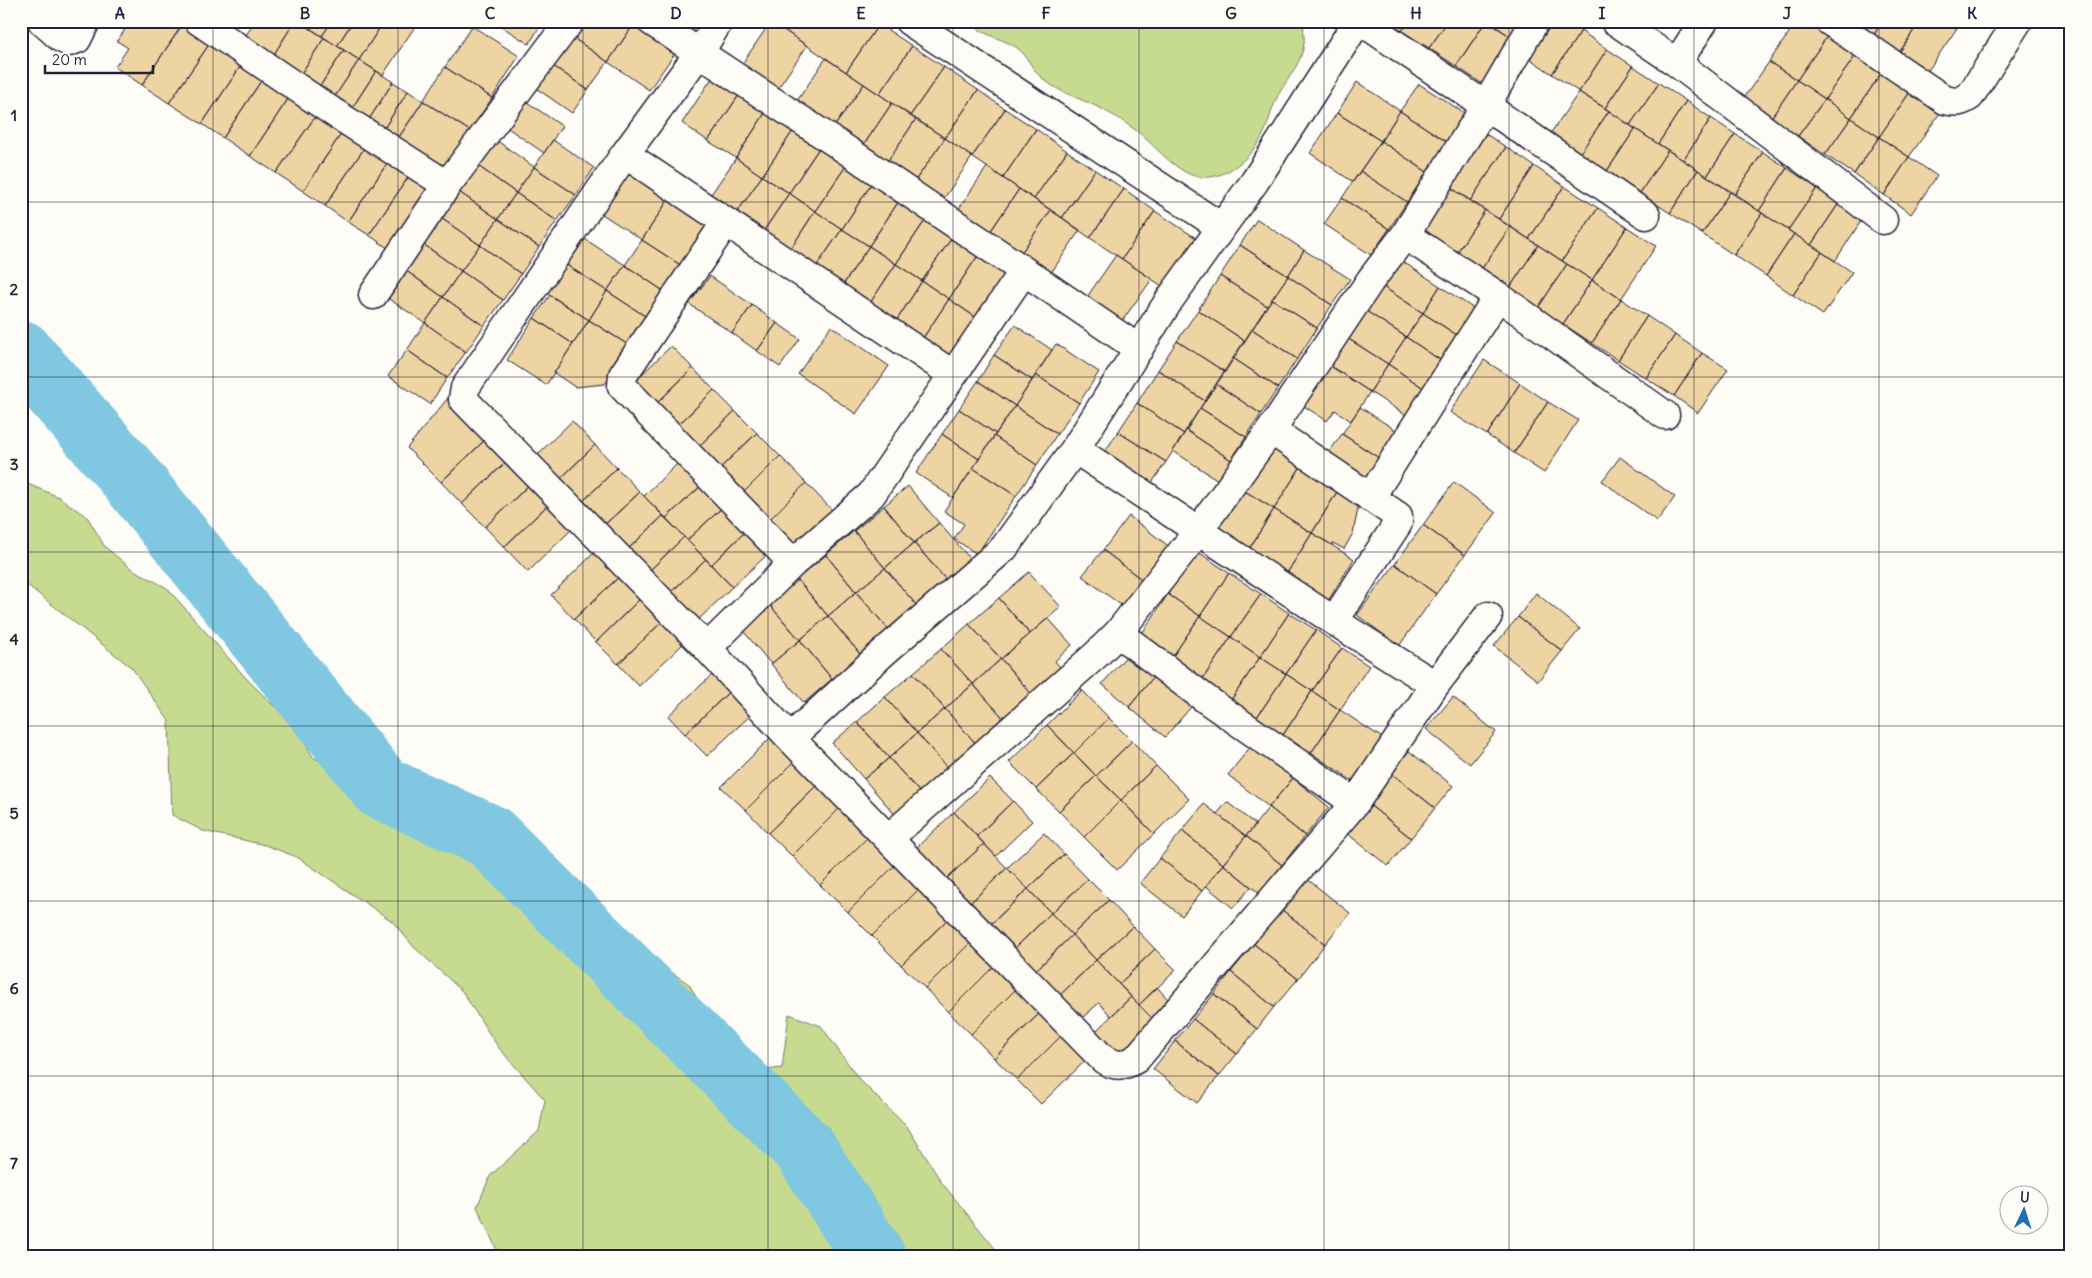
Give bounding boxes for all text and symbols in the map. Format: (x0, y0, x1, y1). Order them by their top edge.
text: A (115, 3, 125, 23)
text: B (300, 3, 311, 23)
text: C (485, 3, 496, 23)
text: D (670, 3, 682, 23)
text: E (856, 3, 866, 23)
text: F (1041, 3, 1051, 23)
text: G (1225, 3, 1237, 23)
text: H (1410, 3, 1422, 23)
text: I (1599, 3, 1606, 23)
text: J (1783, 3, 1792, 23)
text: K (1967, 3, 1977, 23)
scale bar (45, 42, 152, 74)
text: 20 m (52, 50, 87, 69)
text: 1 (11, 105, 17, 125)
text: 2 (10, 279, 19, 299)
text: 3 (9, 454, 19, 474)
text: 4 (9, 629, 19, 649)
text: 5 (9, 803, 19, 823)
text: 6 (9, 978, 19, 998)
text: 7 (10, 1153, 18, 1173)
north arrow (2000, 1186, 2050, 1236)
text: U (2020, 1188, 2030, 1206)

